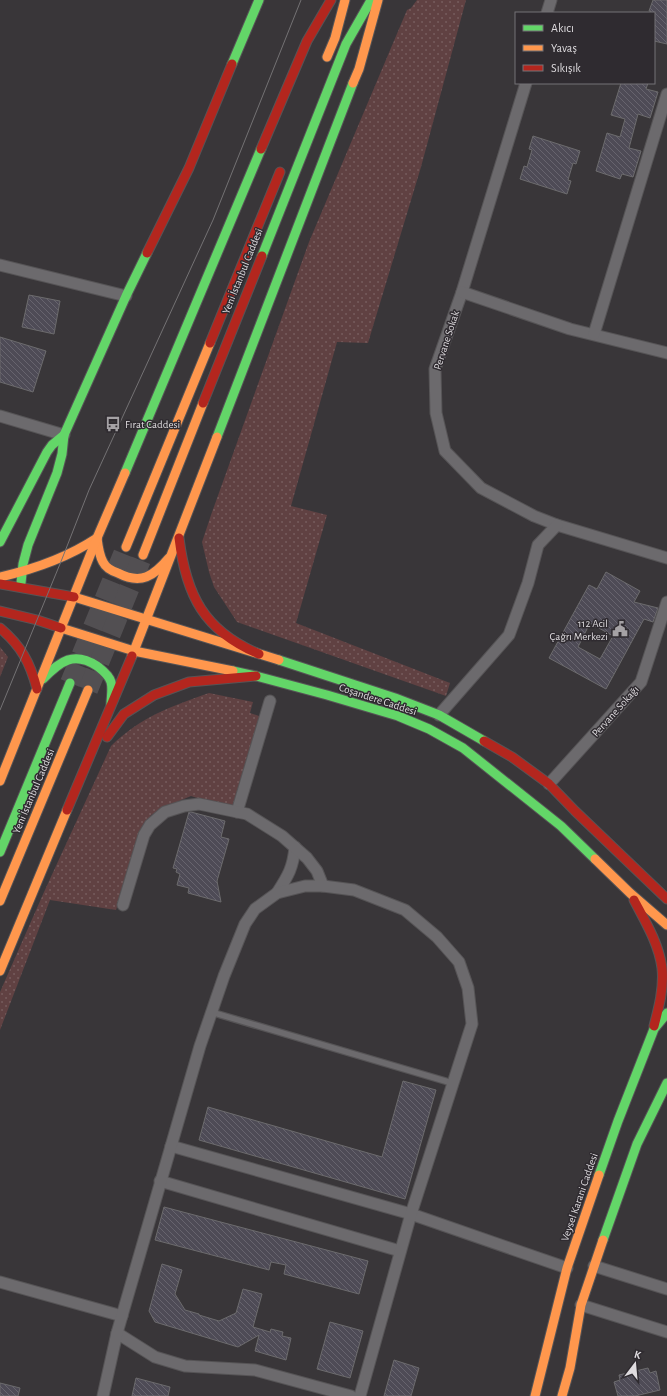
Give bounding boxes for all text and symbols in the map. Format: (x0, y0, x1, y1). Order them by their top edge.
legend (515, 12, 655, 84)
text: Akıcı (551, 22, 574, 34)
text: Yavaş (551, 42, 577, 54)
text: Sıkışık (551, 62, 581, 74)
street label: Yeni İstanbul Caddesi (220, 227, 265, 315)
street label: Pervane Sokak (432, 309, 461, 371)
bus stop icon: Fırat Caddesi (104, 415, 122, 433)
place label: Fırat Caddesi (125, 419, 180, 430)
place label: 112 Acil Çağrı Merkezi (550, 618, 608, 642)
public building icon: 112 Acil Çağrı Merkezi (611, 620, 629, 638)
street label: Coşandere Caddesi (338, 682, 418, 717)
street label: Pervane Sokağı (590, 684, 641, 739)
street label: Yeni İstanbul Caddesi (11, 747, 56, 835)
street label: Veysel Karani Caddesi (559, 1152, 600, 1243)
north arrow (615, 1344, 655, 1384)
text: K (633, 1349, 643, 1361)

